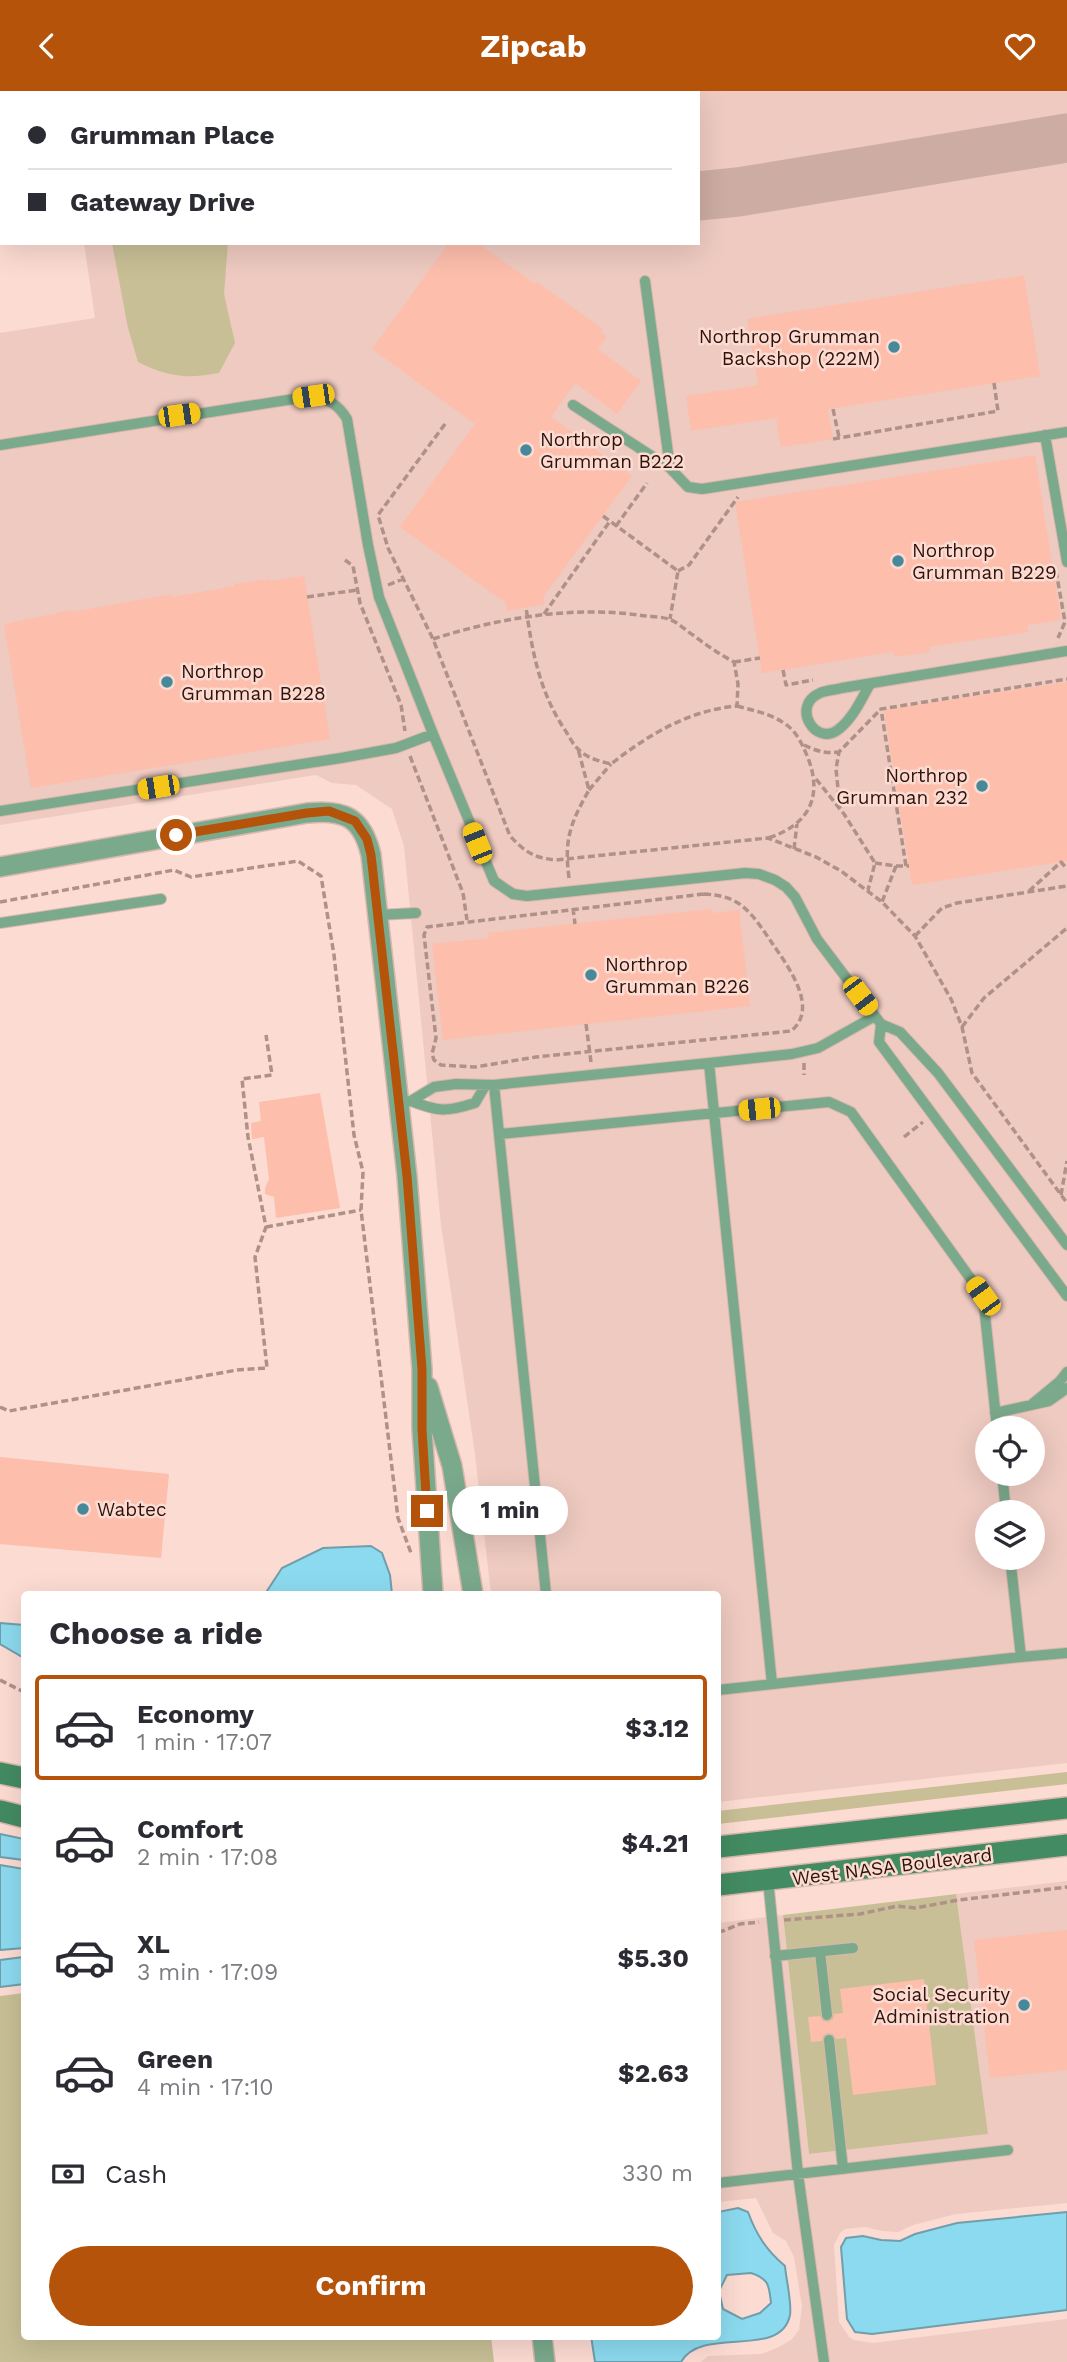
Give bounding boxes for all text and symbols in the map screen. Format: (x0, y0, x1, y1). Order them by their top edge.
icon: back (28, 27, 66, 65)
text: Zipcab (480, 27, 587, 65)
icon: heart (1001, 27, 1039, 65)
text: Grumman Place (70, 120, 274, 150)
text: Gateway Drive (70, 187, 255, 217)
place label: Northrop Grumman Backshop (222M) (699, 325, 880, 370)
marker: Northrop Grumman Backshop (222M) (886, 339, 902, 355)
car (291, 383, 336, 409)
car (157, 402, 202, 428)
place label: Northrop Grumman B222 (540, 428, 684, 473)
marker: Northrop Grumman B222 (518, 442, 534, 458)
place label: Northrop Grumman B229 (912, 539, 1057, 584)
marker: Northrop Grumman B229 (890, 553, 906, 569)
place label: Northrop Grumman B228 (181, 660, 326, 705)
marker: Northrop Grumman B228 (159, 674, 175, 690)
place label: Northrop Grumman 232 (836, 764, 968, 809)
car (136, 773, 181, 801)
marker: Northrop Grumman 232 (974, 778, 990, 794)
route start (160, 819, 192, 851)
car (460, 820, 495, 866)
place label: Northrop Grumman B226 (605, 953, 750, 998)
marker: Northrop Grumman B226 (583, 967, 599, 983)
car (839, 973, 882, 1019)
car (738, 1096, 781, 1122)
car (963, 1273, 1004, 1319)
map controls (975, 1416, 1045, 1570)
button: locate (975, 1416, 1045, 1486)
callout: 1 min (452, 1487, 567, 1535)
route end (411, 1495, 443, 1527)
text: 1 min (480, 1497, 540, 1524)
place label: Wabtec (97, 1498, 167, 1521)
button: layers (975, 1500, 1045, 1570)
marker: Wabtec (75, 1501, 91, 1517)
text: Choose a ride (49, 1614, 263, 1652)
icon: car (53, 1696, 116, 1759)
text: Economy (137, 1699, 254, 1729)
text: $3.12 (625, 1713, 689, 1743)
text: 1 min · 17:07 (137, 1729, 272, 1756)
icon: car (53, 1811, 116, 1874)
text: Comfort (137, 1814, 243, 1844)
text: $4.21 (621, 1828, 689, 1858)
street label: West NASA Boulevard (791, 1843, 993, 1890)
text: 2 min · 17:08 (137, 1844, 278, 1871)
icon: car (53, 1926, 116, 1989)
text: XL (137, 1929, 170, 1959)
text: $5.30 (617, 1943, 689, 1973)
text: 3 min · 17:09 (137, 1959, 278, 1986)
place label: Social Security Administration (872, 1983, 1010, 2028)
marker: Social Security Administration (1016, 1997, 1032, 2013)
icon: car (53, 2041, 116, 2104)
text: Green (137, 2044, 213, 2074)
text: $2.63 (618, 2058, 689, 2088)
text: 4 min · 17:10 (137, 2074, 274, 2101)
icon: cash (49, 2155, 87, 2193)
text: Cash (105, 2159, 167, 2189)
text: 330 m (622, 2160, 693, 2187)
button: Confirm (49, 2246, 693, 2326)

